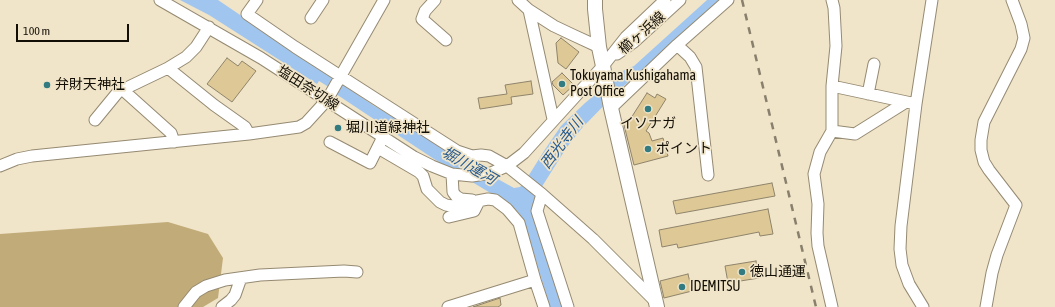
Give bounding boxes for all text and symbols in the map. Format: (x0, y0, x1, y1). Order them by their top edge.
street label: 櫛ヶ浜線 (615, 8, 669, 58)
scale bar (18, 16, 131, 42)
text: 100 m (23, 24, 50, 38)
street label: 塩田奈切線 (274, 62, 342, 114)
place label: Tokuyama Kushigahama Post Office (570, 68, 696, 100)
place label: 弁財天神社 (55, 77, 125, 93)
marker: Tokuyama Kushigahama Post Office (557, 79, 567, 89)
marker: 弁財天神社 (42, 80, 52, 90)
marker: イソナガ (643, 104, 653, 114)
water label: 西光寺川 (537, 114, 587, 172)
place label: イソナガ (620, 116, 676, 132)
place label: 堀川道緑神社 (346, 120, 430, 136)
marker: 堀川道緑神社 (333, 123, 343, 133)
place label: ポイント (656, 141, 712, 157)
water label: 堀川運河 (439, 143, 499, 189)
marker: ポイント (643, 144, 653, 154)
place label: 徳山通運 (750, 264, 806, 280)
marker: 徳山通運 (737, 267, 747, 277)
place label: IDEMITSU (690, 279, 741, 295)
marker: IDEMITSU (677, 282, 687, 292)

